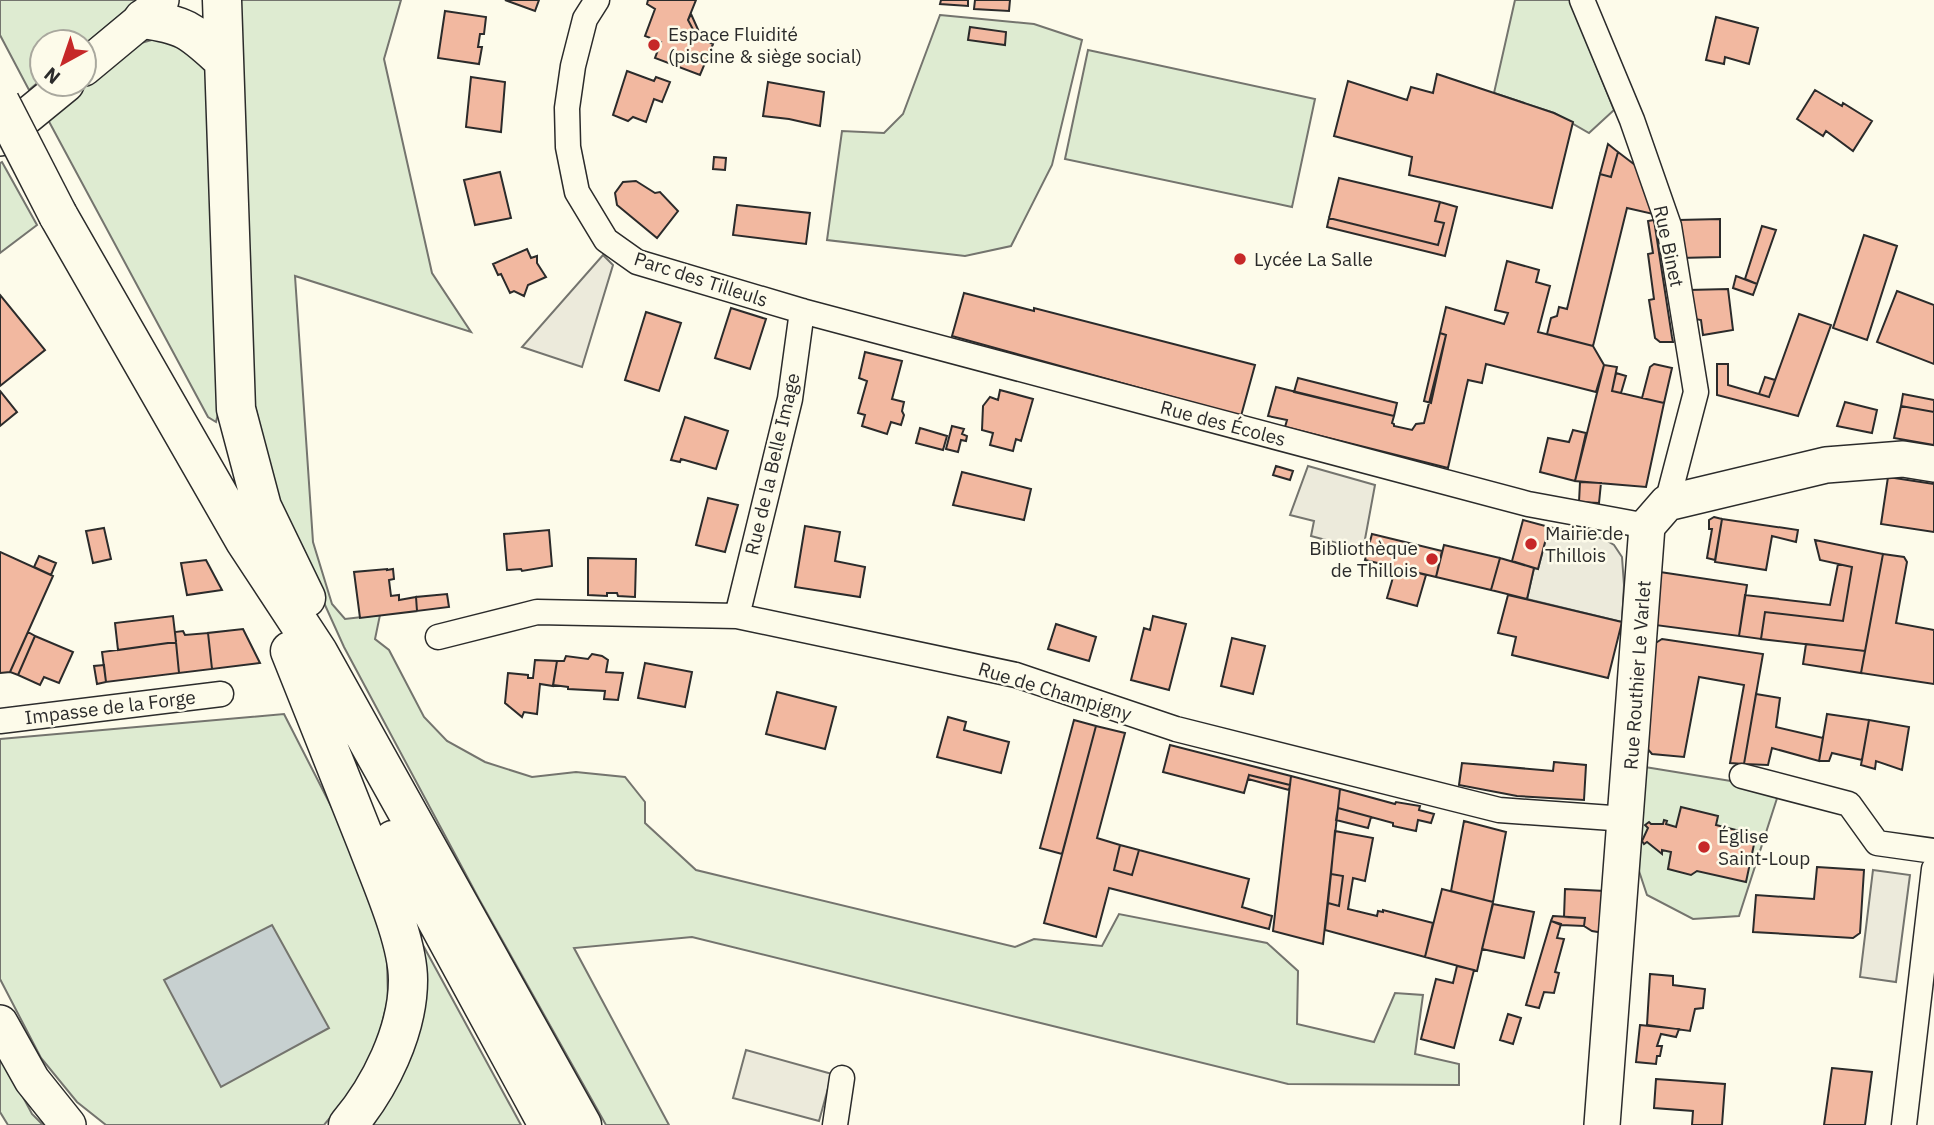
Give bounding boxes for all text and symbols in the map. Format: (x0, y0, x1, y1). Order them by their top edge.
place label: Espace Fluidité (piscine & siège social) (668, 22, 862, 68)
north arrow (28, 28, 98, 98)
marker: Espace Fluidité (piscine & siège social) (646, 37, 662, 53)
text: N (39, 62, 65, 90)
street label: Rue Binet (1649, 203, 1689, 289)
street label: Parc des Tilleuls (631, 246, 771, 312)
place label: Lycée La Salle (1254, 247, 1373, 271)
marker: Lycée La Salle (1232, 251, 1248, 267)
street label: Rue de la Belle Image (739, 371, 805, 557)
street label: Rue des Écoles (1158, 395, 1288, 451)
place label: Mairie de Thillois (1545, 521, 1623, 567)
place label: Bibliothèque de Thillois (1309, 536, 1418, 582)
marker: Mairie de Thillois (1523, 536, 1539, 552)
marker: Bibliothèque de Thillois (1424, 551, 1440, 567)
street label: Rue Routhier Le Varlet (1618, 579, 1656, 771)
street label: Rue de Champigny (975, 656, 1135, 726)
street label: Impasse de la Forge (23, 685, 197, 729)
place label: Église Saint-Loup (1718, 824, 1810, 870)
marker: Église Saint-Loup (1696, 839, 1712, 855)

